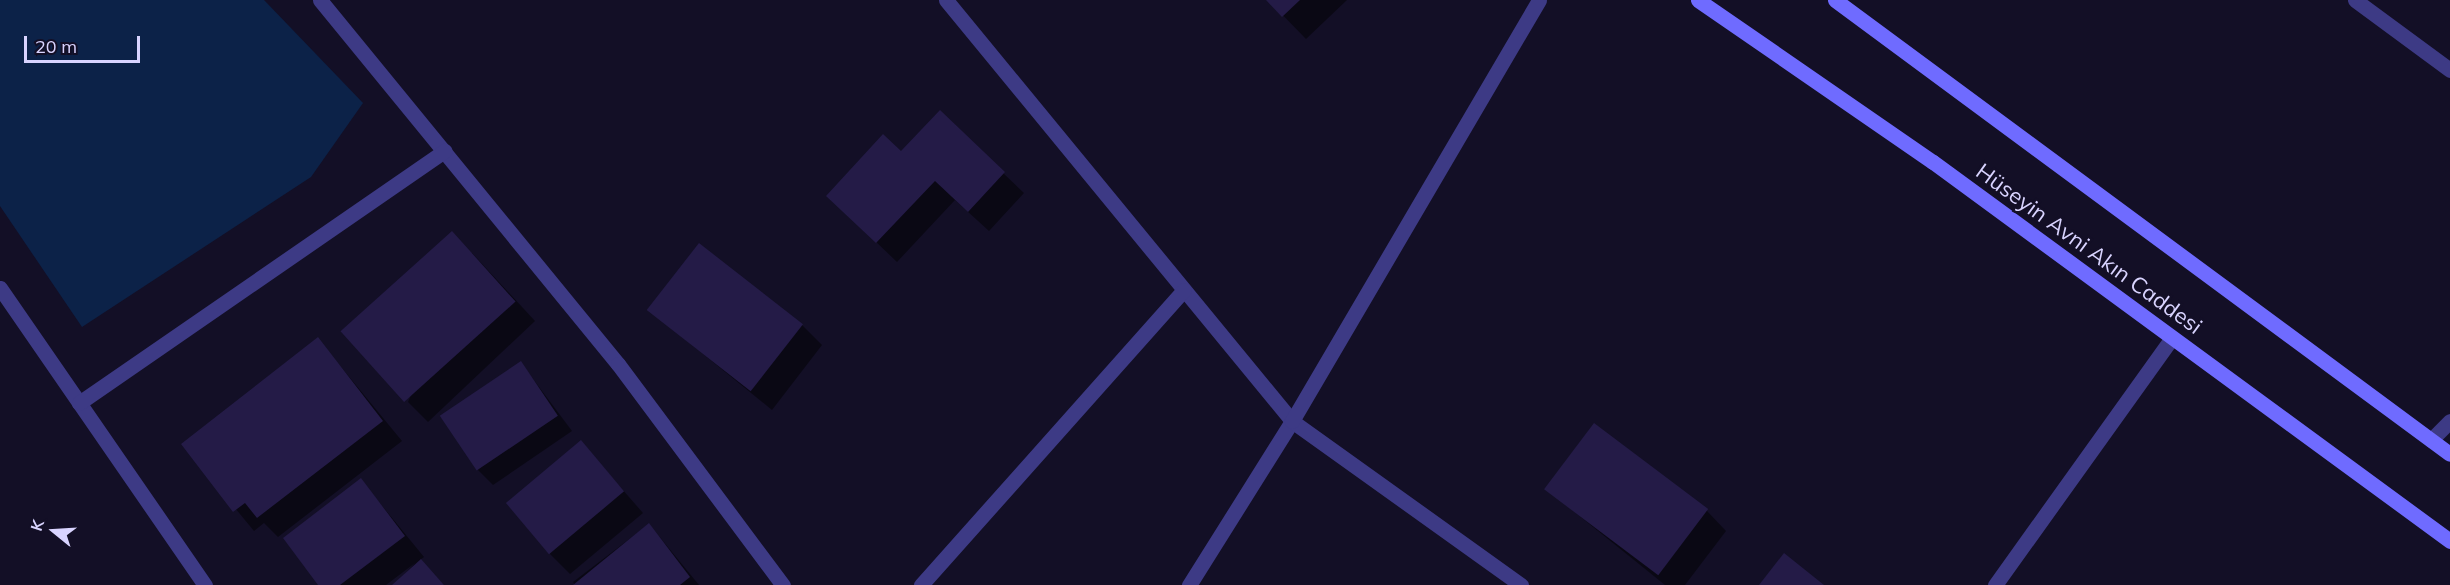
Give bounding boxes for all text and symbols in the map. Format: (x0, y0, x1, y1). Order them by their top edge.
scale bar (27, 24, 142, 62)
text: 20 m (35, 35, 77, 58)
street label: Hüseyin Avni Akın Caddesi (1971, 158, 2207, 340)
north arrow (24, 501, 84, 561)
text: K (26, 517, 48, 534)

